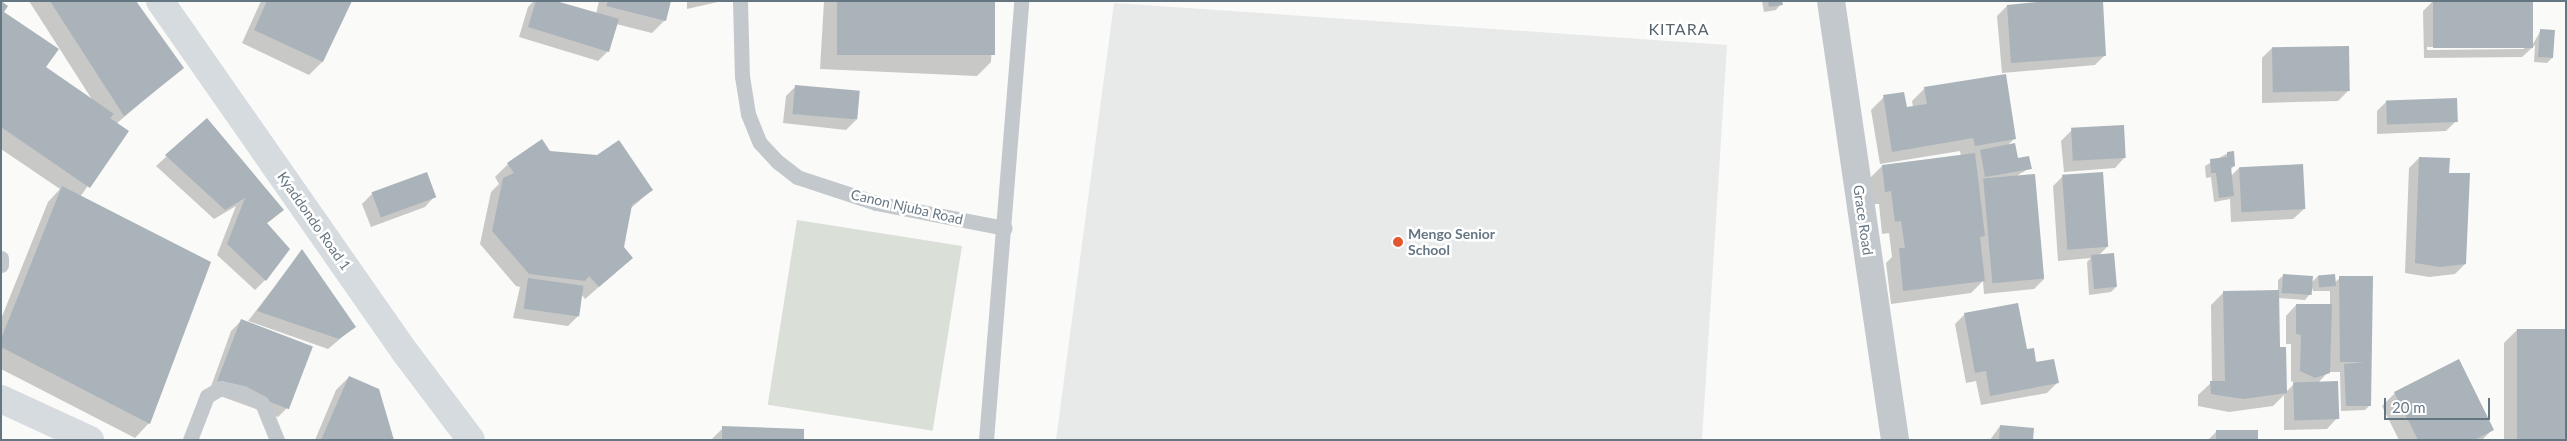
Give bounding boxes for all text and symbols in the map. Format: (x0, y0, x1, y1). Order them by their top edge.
district label: KITARA (1648, 19, 1710, 39)
street label: Kyaddondo Road 1 (274, 169, 354, 273)
street label: Grace Road (1850, 184, 1876, 256)
street label: Canon Njuba Road (849, 186, 965, 228)
place label: Mengo Senior School (1408, 226, 1495, 258)
marker: Mengo Senior School (1392, 236, 1404, 248)
scale bar (2387, 388, 2493, 420)
text: 20 m (2392, 398, 2426, 416)

